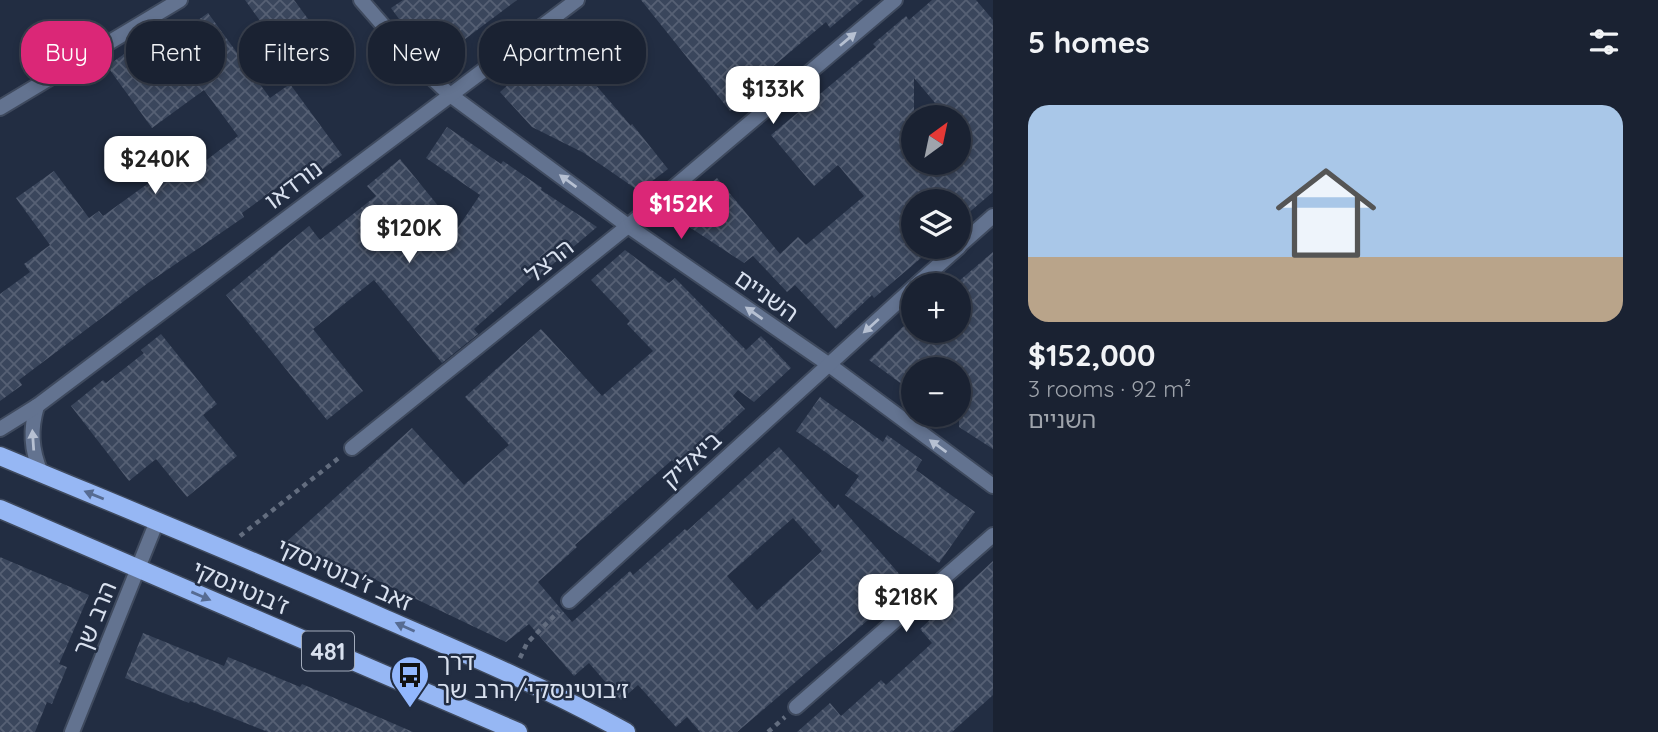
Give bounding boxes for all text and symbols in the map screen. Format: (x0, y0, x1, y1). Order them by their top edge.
chip: Buy (21, 21, 112, 84)
chip: Rent (126, 21, 225, 84)
chip: Filters (239, 21, 354, 84)
chip: New (368, 21, 465, 84)
chip: Apartment (479, 21, 646, 84)
text: 5 homes (1028, 23, 1150, 61)
icon: filters (1585, 23, 1623, 61)
one-way arrow (839, 32, 857, 47)
pin: $133K (724, 66, 822, 126)
text: $133K (742, 74, 804, 103)
north arrow (901, 105, 971, 175)
map controls (901, 105, 971, 427)
pin: $240K (106, 136, 204, 196)
text: $240K (120, 144, 190, 173)
icon: home (1263, 150, 1389, 276)
street label: נורדאו (258, 153, 328, 215)
one-way arrow (559, 175, 577, 189)
pin: $152K (632, 182, 730, 241)
text: $152K (649, 189, 713, 218)
button: layers (901, 189, 971, 259)
pin: $120K (360, 205, 458, 265)
text: $120K (377, 213, 441, 242)
street label: הרצל (519, 232, 579, 288)
street label: השניים (729, 262, 805, 328)
button: + (901, 273, 971, 343)
one-way arrow (744, 307, 763, 320)
one-way arrow (862, 318, 880, 334)
text: $152,000 (1028, 336, 1155, 374)
button: − (901, 357, 971, 427)
text: 3 rooms · 92 m² (1028, 374, 1191, 403)
text: השניים (1028, 405, 1096, 434)
street label: ביאליק (655, 424, 727, 494)
one-way arrow (27, 429, 38, 451)
one-way arrow (929, 439, 947, 453)
one-way arrow (83, 489, 104, 500)
street label: זאב ז'בוטינסקי (272, 531, 418, 617)
street label: ז'בוטינסקי (188, 553, 294, 621)
pin: $218K (857, 574, 955, 634)
street label: הרב שך (66, 576, 122, 660)
text: $218K (874, 582, 938, 611)
one-way arrow (191, 590, 211, 602)
one-way arrow (395, 621, 415, 633)
road number: 481 (302, 632, 354, 670)
place label: דרך ז׳בוטינסקי/הרב שך (437, 646, 629, 704)
bus stop icon: דרך ז׳בוטינסקי/הרב שך (389, 654, 431, 709)

